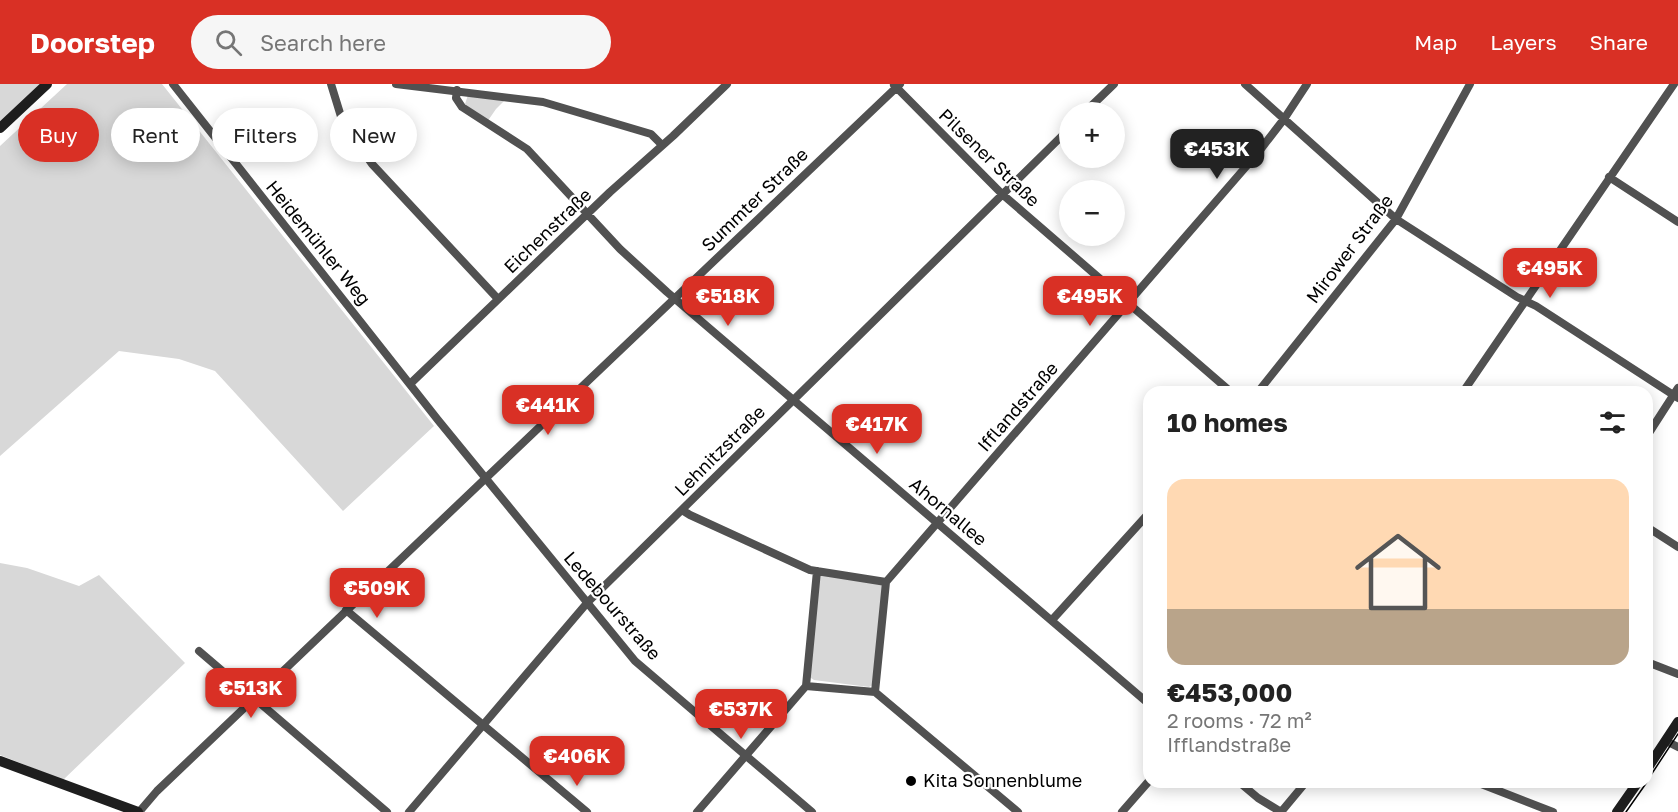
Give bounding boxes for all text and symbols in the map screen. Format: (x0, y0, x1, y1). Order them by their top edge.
search box (191, 15, 611, 69)
text: Doorstep (30, 26, 155, 59)
icon: search (212, 26, 245, 59)
text: Search here (260, 29, 386, 56)
text: Map (1414, 29, 1457, 55)
text: Layers (1490, 29, 1557, 55)
text: Share (1590, 29, 1648, 55)
map controls (1059, 102, 1125, 246)
button: + (1059, 102, 1125, 168)
street label: Pilsener Straße (935, 104, 1045, 211)
chip: Buy (18, 108, 99, 162)
chip: Rent (111, 108, 200, 162)
chip: Filters (212, 108, 318, 162)
chip: New (330, 108, 417, 162)
pin: €453K (1175, 129, 1259, 180)
text: €453K (1184, 136, 1250, 160)
street label: Summter Straße (696, 143, 812, 256)
street label: Heidemühler Weg (262, 176, 376, 309)
button: − (1059, 180, 1125, 246)
street label: Eichenstraße (499, 183, 596, 277)
street label: Mirower Straße (1301, 190, 1397, 307)
pin: €495K (1508, 248, 1592, 299)
text: €495K (1517, 255, 1583, 279)
pin: €518K (686, 276, 770, 327)
pin: €495K (1048, 276, 1132, 327)
text: €518K (696, 283, 760, 307)
text: €495K (1057, 283, 1123, 307)
street label: Ifflandstraße (972, 357, 1062, 456)
pin: €441K (506, 385, 590, 436)
text: €441K (516, 392, 580, 416)
street label: Lehnitzstraße (669, 400, 769, 500)
pin: €417K (835, 404, 919, 455)
icon: filters (1596, 406, 1629, 439)
text: 10 homes (1167, 407, 1288, 438)
text: €417K (846, 411, 908, 435)
street label: Ahornallee (905, 472, 992, 550)
icon: home (1344, 518, 1452, 626)
street label: Ledebourstraße (560, 547, 666, 664)
pin: €509K (335, 568, 419, 619)
text: €509K (344, 575, 410, 599)
pin: €513K (209, 668, 293, 719)
text: €513K (219, 675, 283, 699)
text: €453,000 (1167, 677, 1292, 708)
pin: €537K (699, 689, 783, 740)
text: €537K (709, 696, 773, 720)
text: 2 rooms · 72 m² (1167, 708, 1312, 732)
text: Ifflandstraße (1167, 732, 1291, 756)
pin: €406K (535, 736, 619, 787)
text: €406K (544, 743, 610, 767)
place label: Kita Sonnenblume (923, 769, 1082, 791)
marker: Kita Sonnenblume (904, 774, 918, 788)

